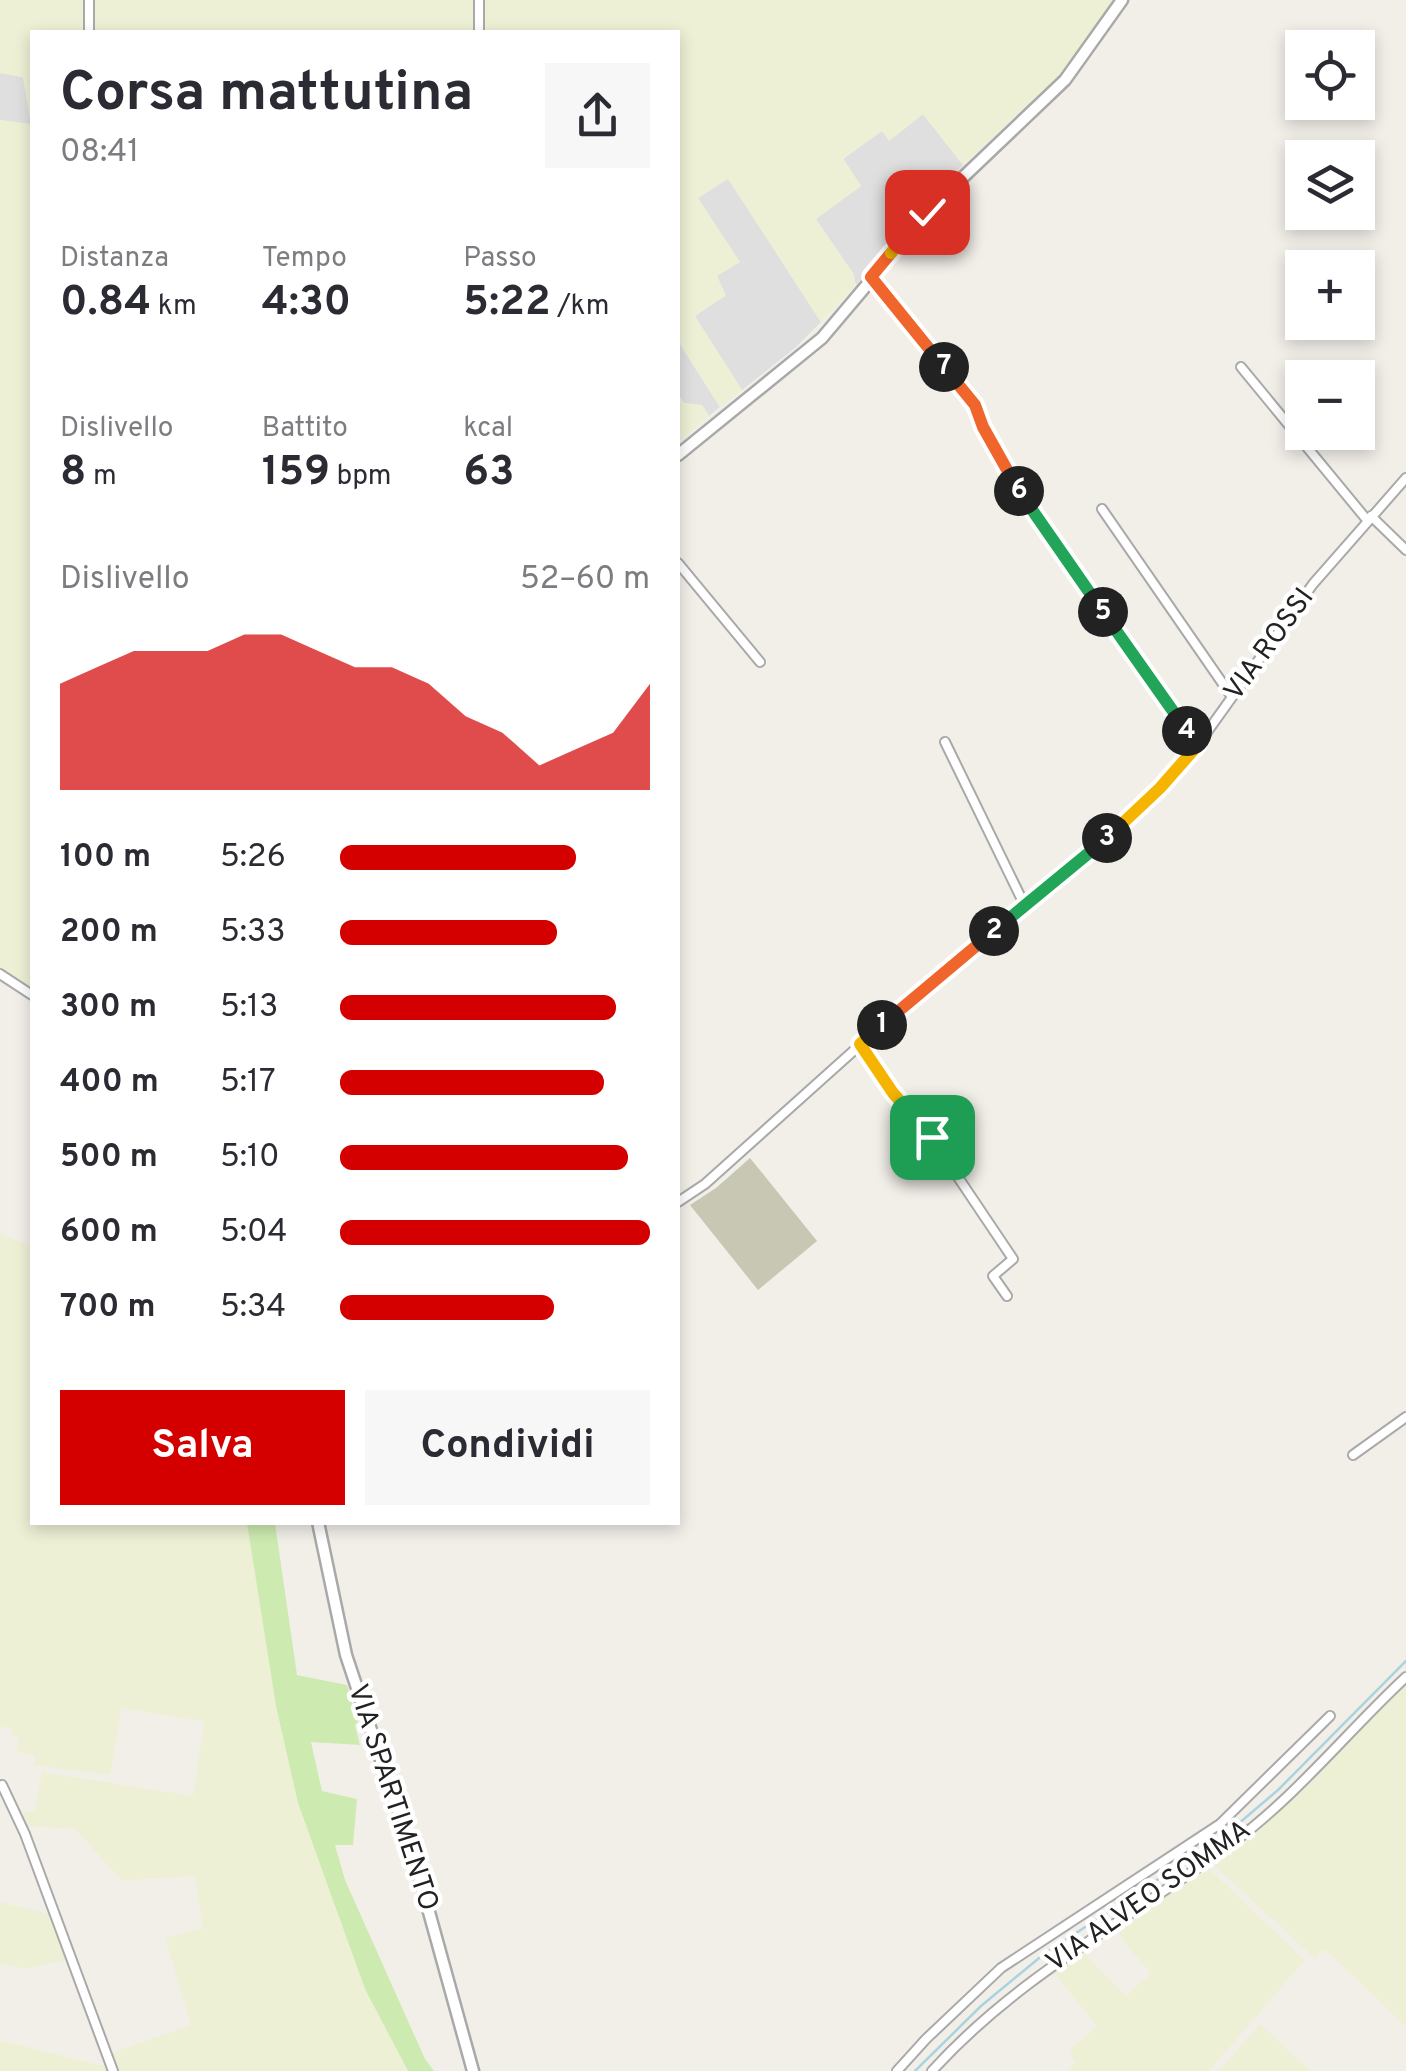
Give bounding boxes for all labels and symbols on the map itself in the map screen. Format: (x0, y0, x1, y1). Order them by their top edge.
pin (885, 170, 970, 255)
pin: 7 (919, 342, 969, 392)
pin: 6 (994, 466, 1044, 516)
street label: VIA ROSSI (1217, 582, 1323, 708)
pin: 5 (1078, 587, 1128, 637)
pin: 4 (1162, 706, 1212, 756)
pin: 3 (1082, 813, 1132, 863)
pin: 2 (969, 906, 1019, 956)
pin: 1 (857, 1000, 907, 1050)
pin (890, 1095, 975, 1180)
street label: VIA SPARTIMENTO (338, 1680, 446, 1916)
street label: VIA ALVEO SOMMA (1040, 1813, 1258, 1981)

